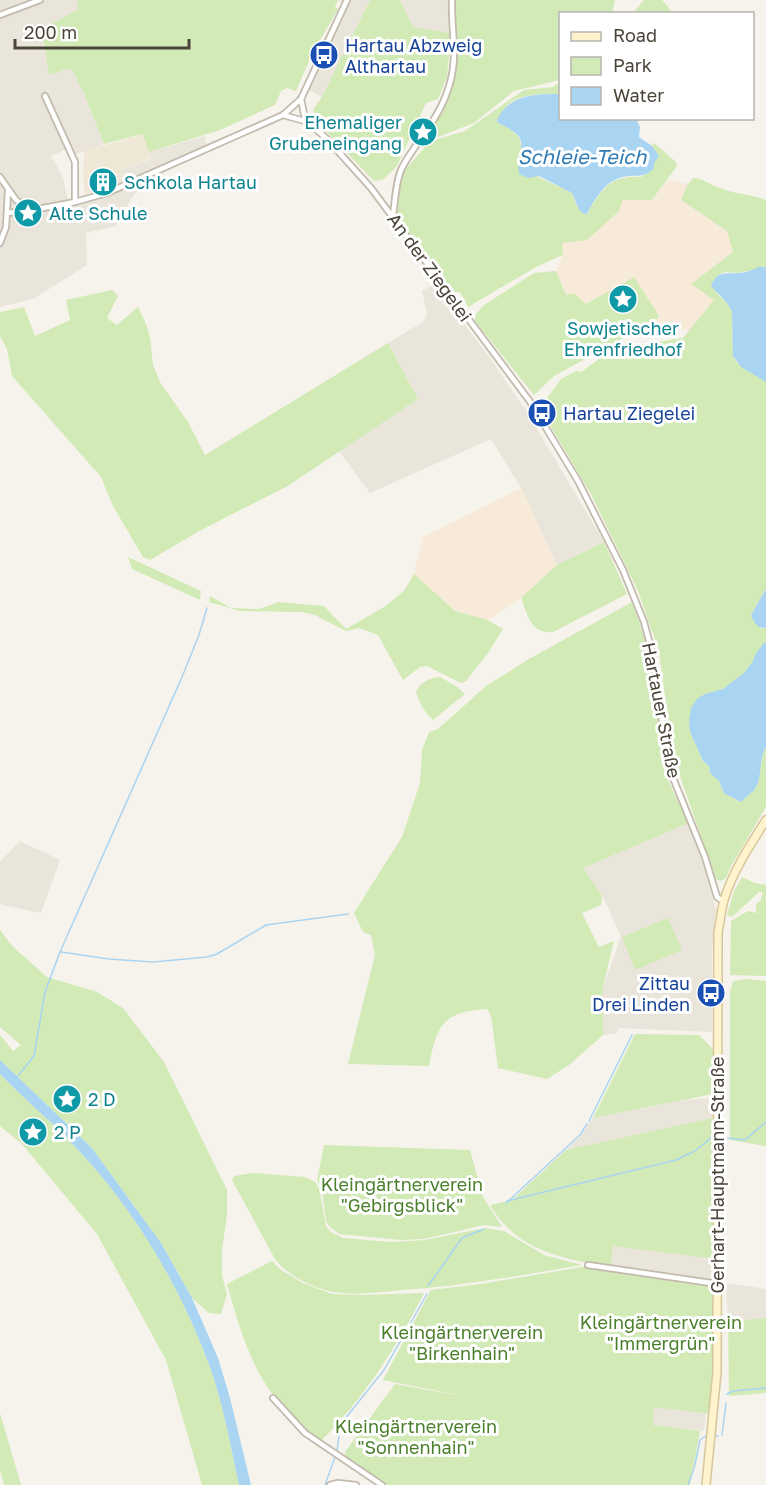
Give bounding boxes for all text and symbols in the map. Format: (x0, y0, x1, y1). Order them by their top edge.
scale bar (15, 12, 189, 50)
legend (559, 12, 754, 120)
text: 200 m (24, 21, 77, 43)
text: Road (613, 24, 657, 46)
place label: Hartau Abzweig Althartau (345, 34, 482, 77)
bus stop icon: Hartau Abzweig Althartau (308, 39, 340, 71)
text: Park (613, 54, 652, 76)
text: Water (613, 84, 664, 106)
place label: Ehemaliger Grubeneingang (269, 111, 402, 154)
place icon: Ehemaliger Grubeneingang (407, 116, 439, 148)
water label: Schleie-Teich (518, 144, 647, 168)
building icon: Schkola Hartau (87, 166, 119, 198)
place label: Schkola Hartau (124, 171, 257, 193)
place icon: Alte Schule (12, 197, 44, 229)
place label: Alte Schule (49, 202, 148, 224)
street label: An der Ziegelei (383, 208, 477, 326)
place icon: Sowjetischer Ehrenfriedhof (607, 283, 639, 315)
place label: Sowjetischer Ehrenfriedhof (564, 317, 683, 360)
bus stop icon: Hartau Ziegelei (526, 397, 558, 429)
place label: Hartau Ziegelei (563, 402, 695, 424)
street label: Hartauer Straße (638, 640, 686, 780)
place label: Zittau Drei Linden (592, 972, 690, 1015)
bus stop icon: Zittau Drei Linden (695, 977, 727, 1009)
street label: Gerhart-Hauptmann-Straße (706, 1057, 728, 1293)
place icon: 2 D (51, 1083, 83, 1115)
place label: 2 D (88, 1088, 116, 1110)
place icon: 2 P (17, 1116, 49, 1148)
place label: 2 P (54, 1121, 81, 1143)
park label: Kleingärtnerverein "Gebirgsblick" (321, 1173, 483, 1216)
park label: Kleingärtnerverein "Immergrün" (580, 1311, 742, 1354)
park label: Kleingärtnerverein "Birkenhain" (381, 1321, 543, 1364)
park label: Kleingärtnerverein "Sonnenhain" (335, 1415, 497, 1458)

